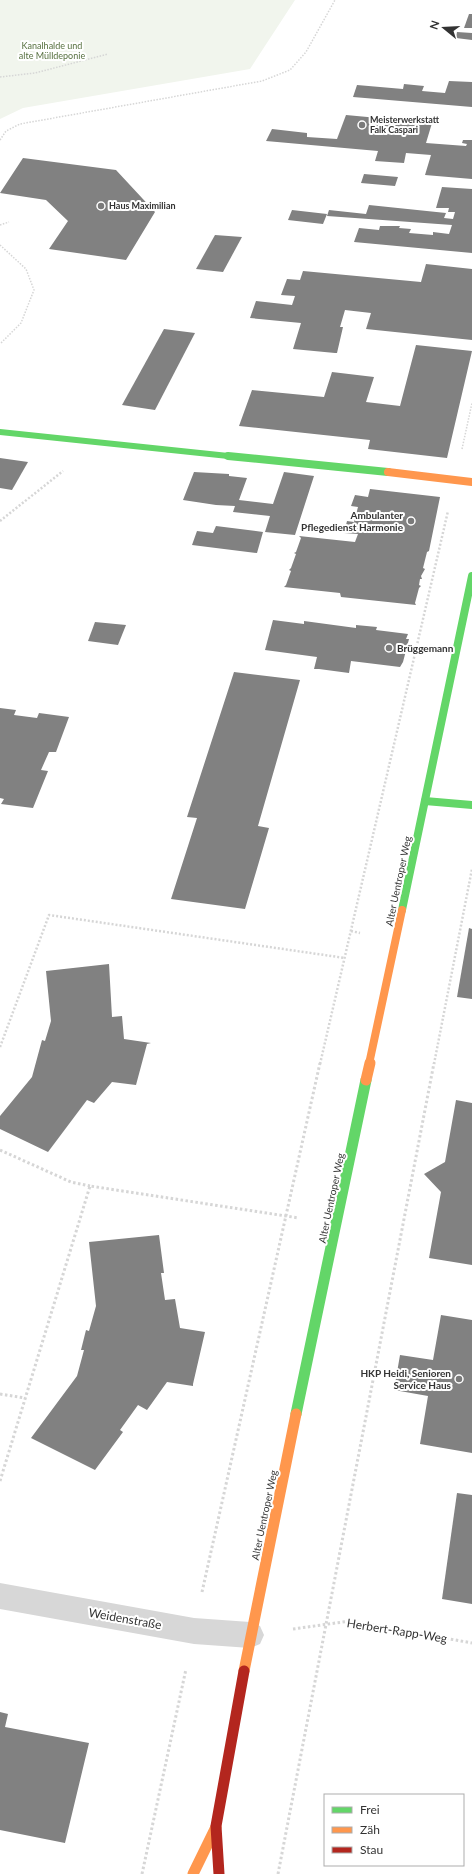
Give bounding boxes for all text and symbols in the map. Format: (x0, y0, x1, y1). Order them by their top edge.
north arrow (424, 8, 464, 48)
text: N (427, 19, 442, 31)
park label: Kanalhalde und alte Mülldeponie (19, 40, 85, 61)
place label: Meisterwerkstatt Falk Caspari (370, 114, 440, 135)
marker: Meisterwerkstatt Falk Caspari (357, 120, 367, 130)
place label: Haus Maximilian (109, 200, 176, 211)
marker: Haus Maximilian (96, 201, 106, 211)
place label: Ambulanter Pflegedienst Harmonie (301, 509, 404, 533)
marker: Ambulanter Pflegedienst Harmonie (406, 516, 416, 526)
place label: Brüggemann (397, 642, 454, 654)
marker: Brüggemann (384, 643, 394, 653)
street label: Alter Uentroper Weg (383, 835, 413, 927)
street label: Alter Uentroper Weg (316, 1152, 346, 1244)
place label: HKP Heidi, Senioren Service Haus (360, 1367, 452, 1391)
marker: HKP Heidi, Senioren Service Haus (454, 1374, 464, 1384)
street label: Alter Uentroper Weg (249, 1469, 279, 1561)
street label: Weidenstraße (87, 1605, 163, 1632)
street label: Herbert-Rapp-Weg (346, 1615, 448, 1646)
legend (324, 1794, 464, 1866)
text: Frei (360, 1802, 380, 1817)
text: Zäh (360, 1822, 380, 1837)
text: Stau (360, 1842, 383, 1857)

